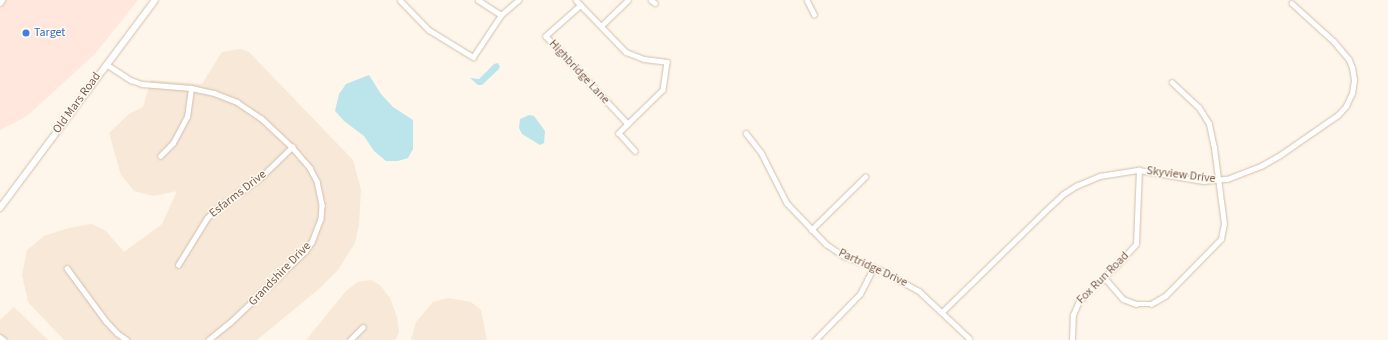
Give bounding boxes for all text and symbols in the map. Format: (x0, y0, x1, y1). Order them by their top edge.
place label: Target (34, 26, 65, 40)
marker: Target (21, 28, 31, 38)
street label: Highbridge Lane (546, 37, 612, 107)
street label: Old Mars Road (50, 70, 104, 136)
street label: Skyview Drive (1146, 164, 1216, 186)
street label: Esfarms Drive (207, 167, 269, 221)
street label: Grandshire Drive (246, 239, 314, 309)
street label: Partridge Drive (836, 246, 910, 290)
street label: Fox Run Road (1074, 249, 1132, 307)

